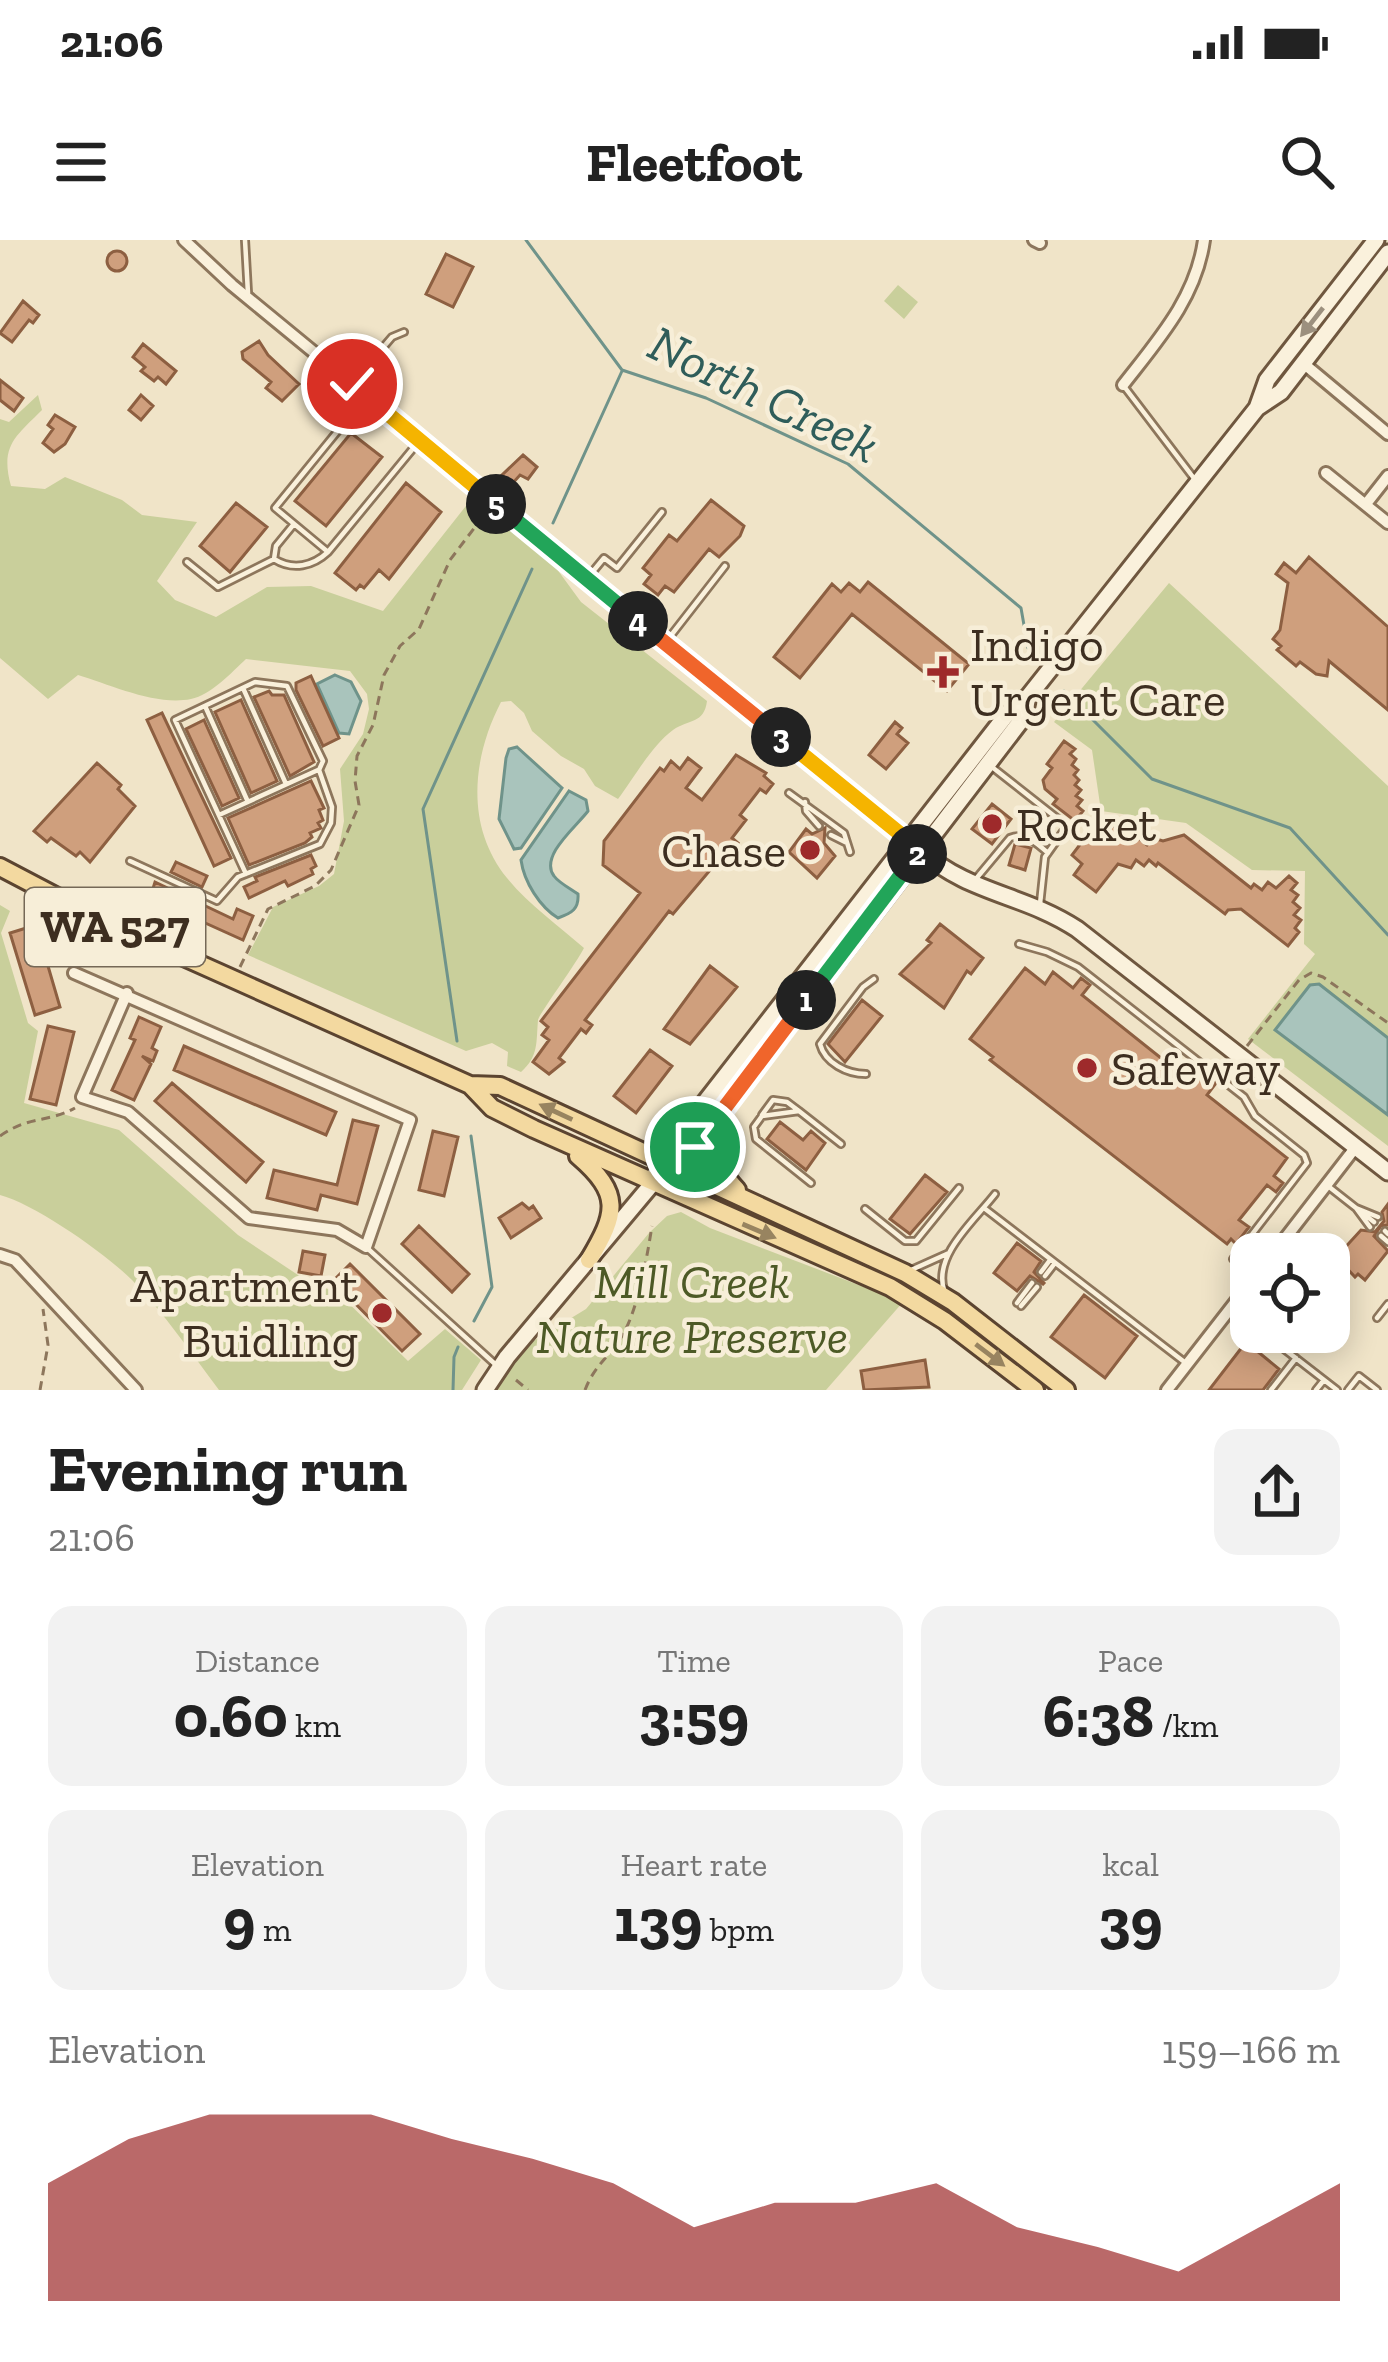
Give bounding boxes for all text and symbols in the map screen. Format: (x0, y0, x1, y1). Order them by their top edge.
text: 21:06 (60, 15, 164, 69)
icon: menu (48, 129, 114, 195)
icon: search (1274, 129, 1340, 195)
text: Fleetfoot (586, 130, 802, 195)
one-way arrow (1300, 306, 1325, 338)
water label: North Creek (639, 312, 889, 476)
pin (301, 333, 403, 435)
icon: check (319, 351, 385, 417)
pin: 5 (466, 474, 526, 534)
text: 5 (487, 484, 505, 523)
pin: 4 (608, 591, 668, 651)
text: 4 (629, 601, 647, 640)
place label: Indigo Urgent Care (970, 616, 1225, 728)
marker: Indigo Urgent Care (927, 656, 959, 688)
pin: 3 (751, 707, 811, 767)
text: 3 (772, 717, 790, 756)
place label: Rocket (1016, 796, 1157, 853)
marker: Rocket (979, 811, 1005, 837)
place label: Chase (661, 822, 786, 879)
pin: 2 (887, 824, 947, 884)
text: 2 (908, 834, 926, 873)
marker: Chase (797, 837, 823, 863)
road number: WA 527 (25, 888, 205, 966)
pin: 1 (776, 970, 836, 1030)
text: 1 (799, 980, 813, 1019)
place label: Safeway (1111, 1040, 1281, 1097)
marker: Safeway (1074, 1055, 1100, 1081)
pin (644, 1096, 746, 1198)
one-way arrow (538, 1102, 573, 1122)
icon: arrive (662, 1114, 728, 1180)
one-way arrow (742, 1221, 777, 1241)
map controls (1230, 1233, 1350, 1353)
button: locate (1230, 1233, 1350, 1353)
park label: Mill Creek Nature Preserve (536, 1253, 848, 1365)
place label: Apartment Buidling (130, 1257, 358, 1369)
marker: Apartment Buidling (369, 1300, 395, 1326)
one-way arrow (974, 1343, 1006, 1367)
text: Evening run (48, 1429, 407, 1508)
button: share (1214, 1429, 1340, 1555)
text: 21:06 (48, 1514, 135, 1561)
text: Distance (195, 1641, 320, 1680)
text: Time (657, 1641, 731, 1680)
text: Pace (1098, 1641, 1163, 1680)
text: 0.60 (174, 1680, 288, 1752)
text: 3:59 (639, 1680, 749, 1752)
text: 6:38 (1043, 1680, 1154, 1752)
text: km (288, 1706, 341, 1745)
text: /km (1154, 1706, 1219, 1745)
text: Elevation (191, 1845, 324, 1884)
text: Heart rate (621, 1845, 767, 1884)
text: kcal (1102, 1845, 1159, 1884)
text: 9 (223, 1884, 255, 1956)
text: 139 (614, 1884, 702, 1956)
text: 39 (1099, 1884, 1163, 1956)
text: m (255, 1910, 291, 1949)
text: bpm (702, 1910, 774, 1949)
text: Elevation (48, 2026, 205, 2073)
text: 159–166 m (1162, 2026, 1340, 2073)

